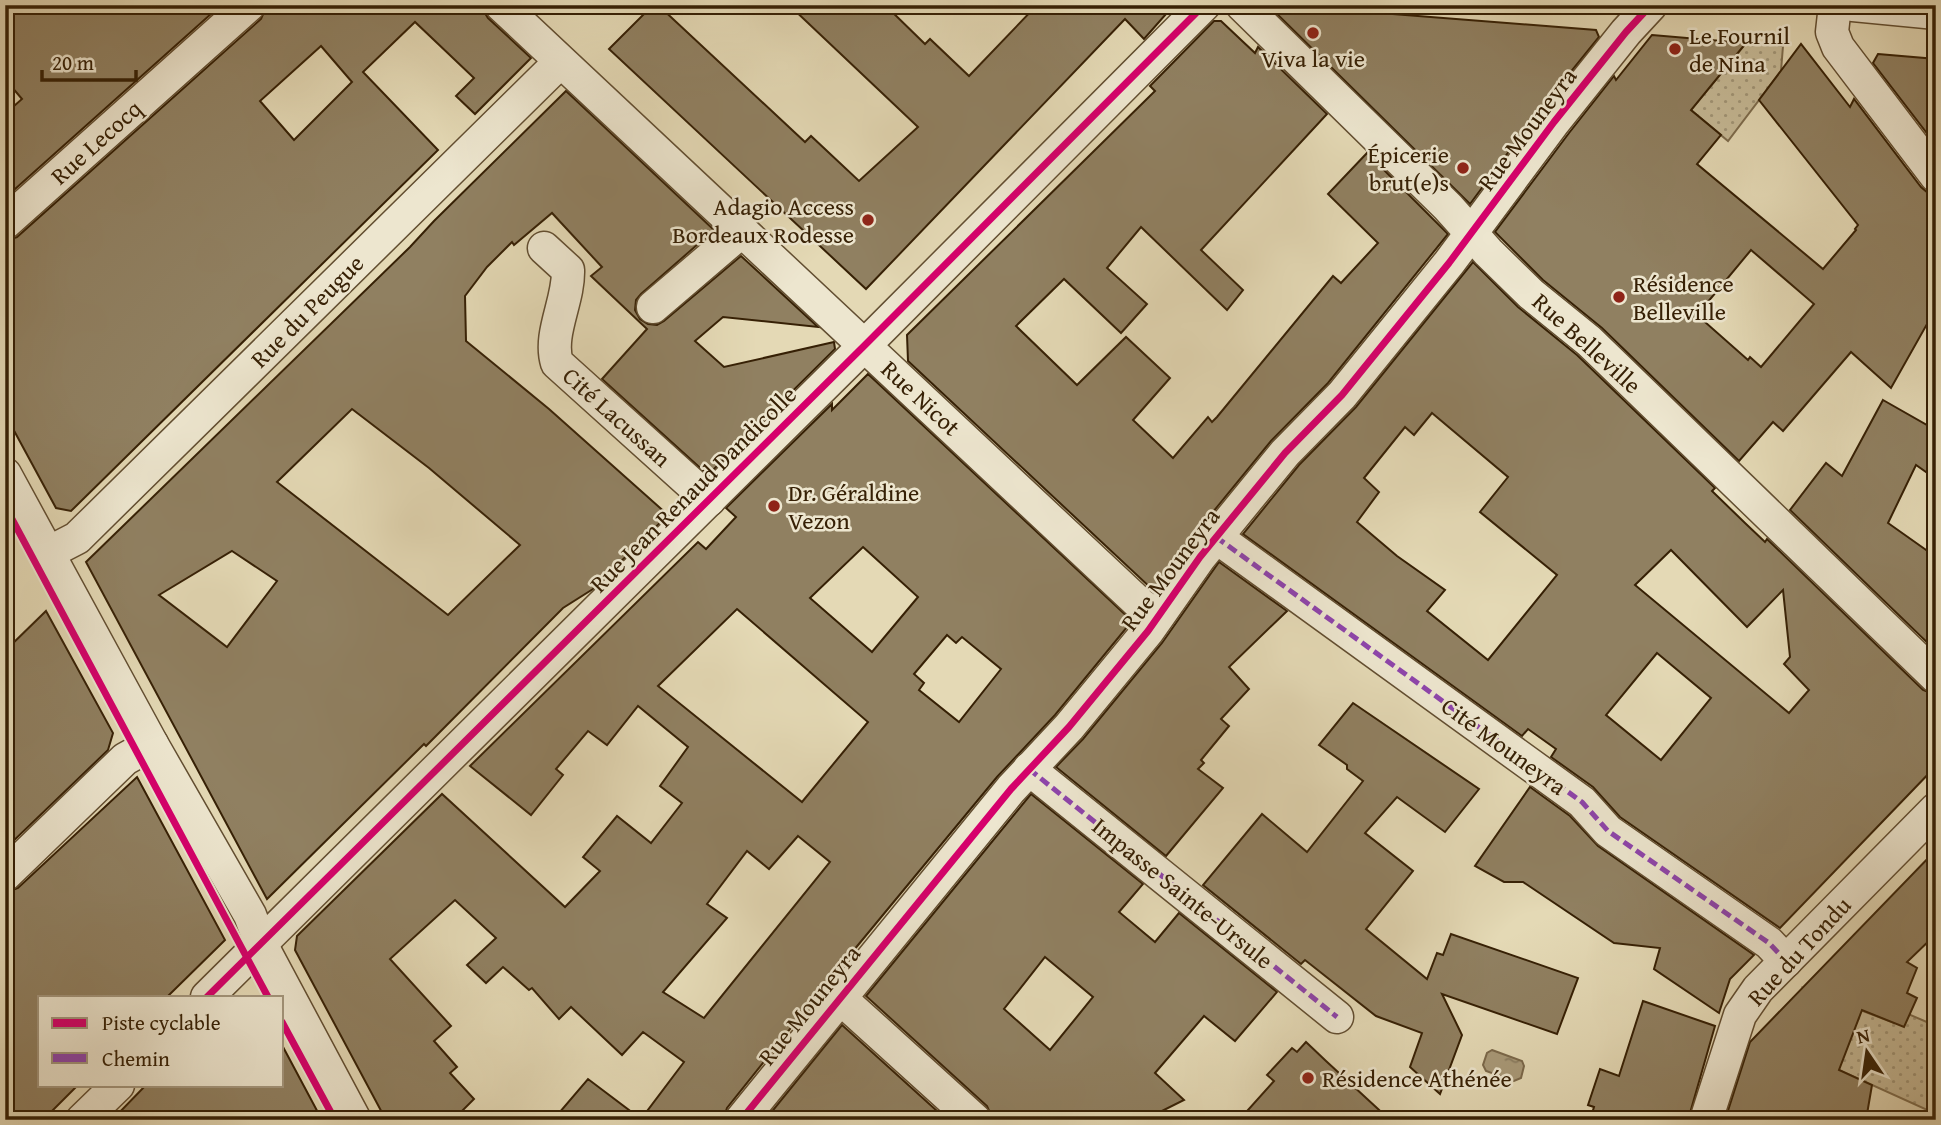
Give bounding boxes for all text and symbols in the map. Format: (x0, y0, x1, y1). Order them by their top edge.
place label: Le Fournil de Nina (1689, 18, 1790, 81)
marker: Viva la vie (1305, 25, 1321, 41)
scale bar (42, 38, 136, 82)
place label: Viva la vie (1261, 41, 1365, 76)
marker: Le Fournil de Nina (1667, 41, 1683, 57)
text: 20 m (52, 47, 94, 78)
street label: Rue Mouneyra (1469, 60, 1585, 198)
street label: Rue Lecocq (42, 91, 150, 193)
place label: Épicerie brut(e)s (1367, 137, 1449, 200)
marker: Épicerie brut(e)s (1455, 160, 1471, 176)
place label: Adagio Access Bordeaux Rodesse (672, 189, 854, 252)
marker: Adagio Access Bordeaux Rodesse (860, 212, 876, 228)
street label: Rue du Peugue (242, 246, 372, 376)
place label: Résidence Belleville (1633, 266, 1734, 329)
street label: Rue Belleville (1525, 284, 1649, 402)
marker: Résidence Belleville (1611, 289, 1627, 305)
street label: Rue Nicot (874, 352, 969, 444)
street label: Cité Lacussan (555, 359, 679, 476)
street label: Rue Jean Renaud Dandicolle (582, 378, 804, 600)
place label: Dr. Géraldine Vezon (788, 475, 919, 538)
marker: Dr. Géraldine Vezon (766, 498, 782, 514)
street label: Rue Mouneyra (1112, 500, 1228, 638)
street label: Cité Mouneyra (1434, 689, 1574, 804)
street label: Impasse Sainte-Ursule (1085, 809, 1281, 977)
street label: Rue du Tondu (1739, 888, 1859, 1014)
street label: Rue Mouneyra (749, 937, 869, 1073)
legend (38, 996, 284, 1086)
text: Piste cyclable (102, 1007, 221, 1038)
north arrow (1832, 1016, 1902, 1086)
text: N (1854, 1020, 1873, 1051)
text: Chemin (102, 1043, 170, 1074)
place label: Résidence Athénée (1322, 1061, 1512, 1096)
marker: Résidence Athénée (1300, 1070, 1316, 1086)

